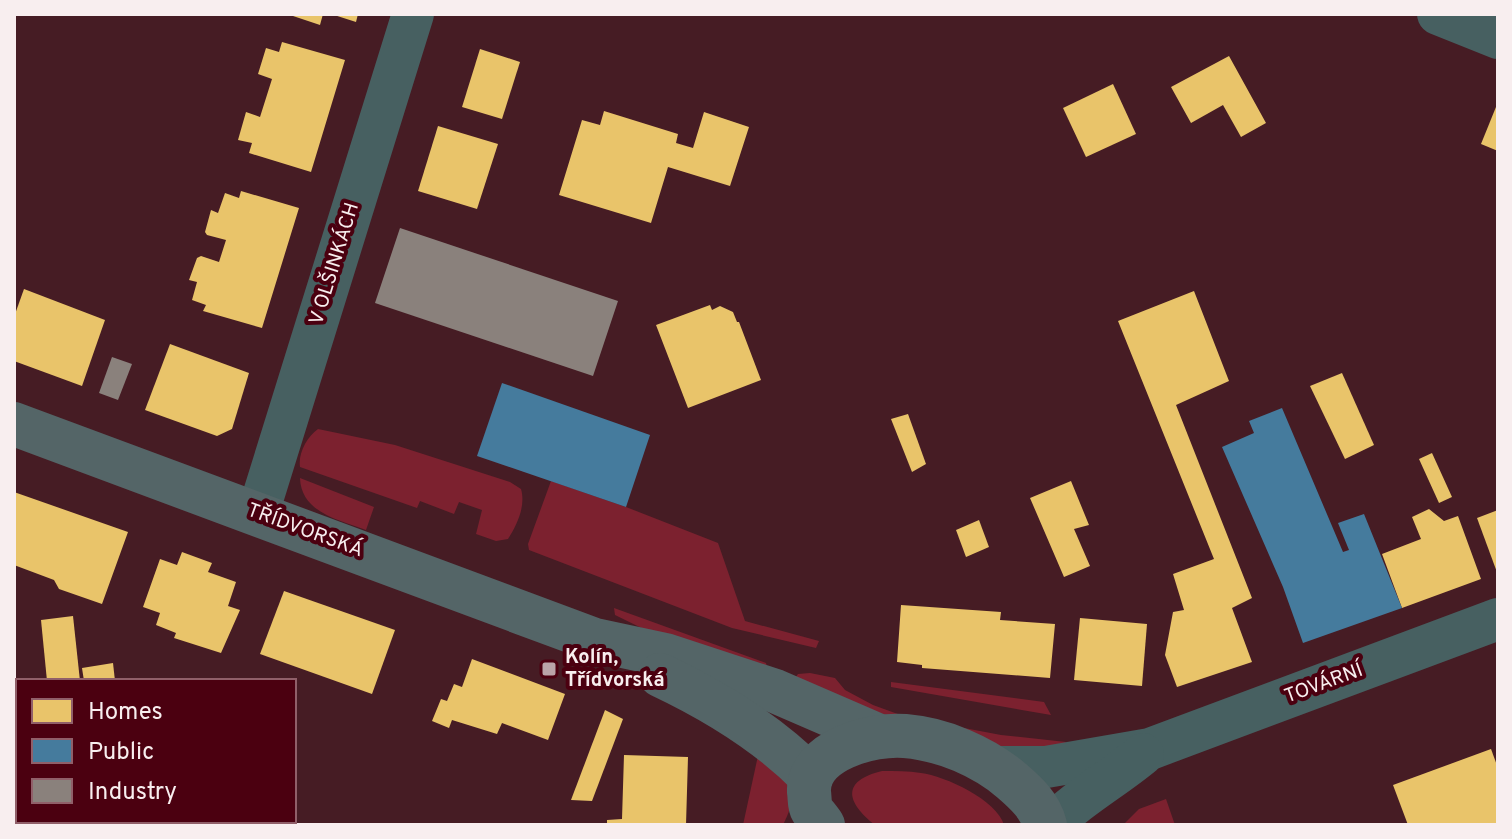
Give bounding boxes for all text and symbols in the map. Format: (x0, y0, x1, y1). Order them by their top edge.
street label: V OLŠINKÁCH (302, 199, 366, 328)
street label: TŘÍDVORSKÁ (243, 496, 367, 564)
place label: Kolín, Třídvorská (565, 645, 665, 694)
street label: TOVÁRNÍ (1280, 655, 1369, 710)
marker: Kolín, Třídvorská (540, 660, 558, 678)
legend (16, 679, 296, 823)
text: Homes (88, 698, 163, 728)
text: Public (88, 738, 154, 768)
text: Industry (88, 778, 177, 808)

